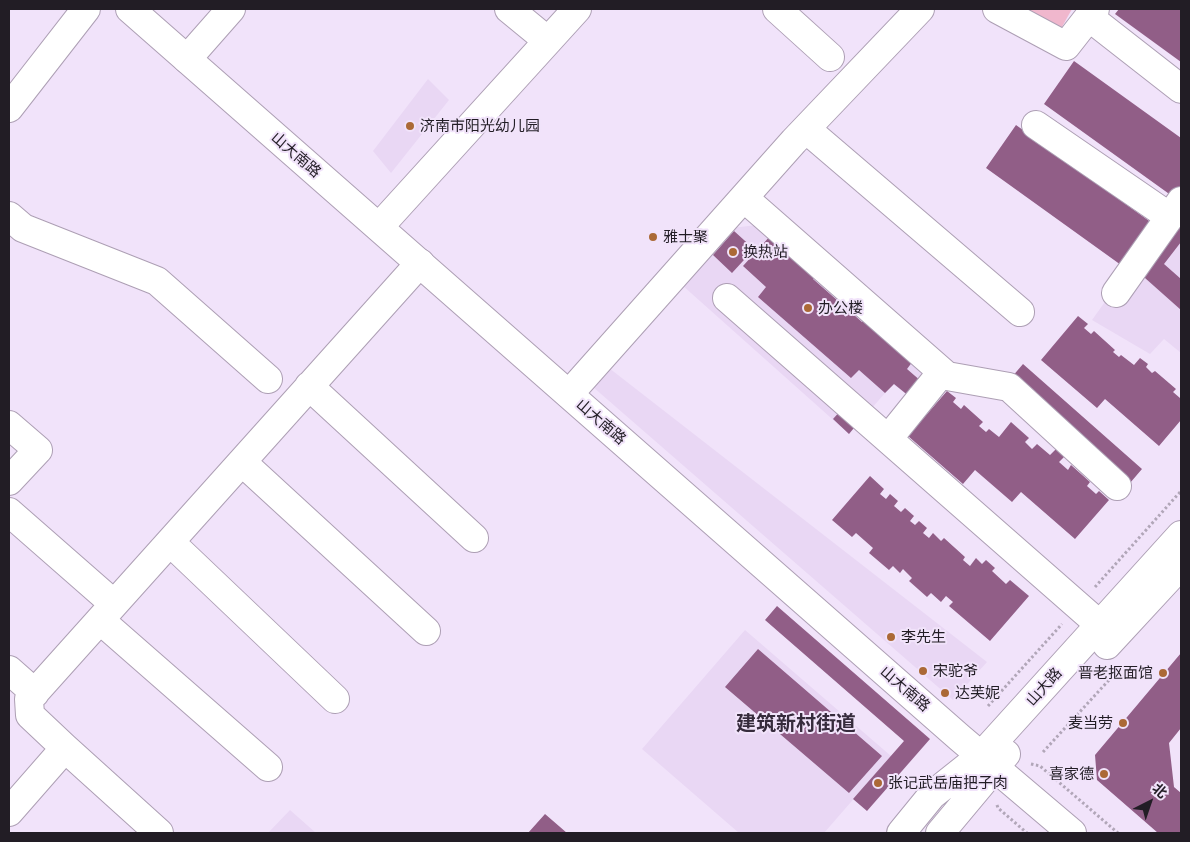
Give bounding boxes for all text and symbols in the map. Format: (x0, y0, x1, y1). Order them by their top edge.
place label: 济南市阳光幼儿园 (420, 117, 540, 135)
marker: 济南市阳光幼儿园 (404, 120, 416, 132)
street label: 山大南路 (267, 129, 325, 181)
place label: 雅士聚 (663, 228, 708, 246)
marker: 雅士聚 (647, 231, 659, 243)
place label: 换热站 (743, 243, 788, 261)
marker: 换热站 (727, 246, 739, 258)
place label: 办公楼 (818, 299, 863, 317)
marker: 办公楼 (802, 302, 814, 314)
street label: 山大南路 (572, 396, 630, 448)
place label: 李先生 (901, 628, 946, 646)
marker: 李先生 (885, 631, 897, 643)
place label: 宋驼爷 (933, 662, 978, 680)
street label: 山大南路 (876, 663, 934, 715)
street label: 山大路 (1022, 664, 1066, 710)
place label: 晋老抠面馆 (1078, 664, 1153, 682)
marker: 宋驼爷 (917, 665, 929, 677)
marker: 晋老抠面馆 (1157, 667, 1169, 679)
place label: 达芙妮 (955, 684, 1000, 702)
marker: 达芙妮 (939, 687, 951, 699)
district label: 建筑新村街道 (736, 712, 856, 736)
place label: 麦当劳 (1068, 714, 1113, 732)
marker: 麦当劳 (1117, 717, 1129, 729)
place label: 喜家德 (1049, 765, 1094, 783)
marker: 喜家德 (1098, 768, 1110, 780)
place label: 张记武岳庙把子肉 (888, 774, 1008, 792)
marker: 张记武岳庙把子肉 (872, 777, 884, 789)
north arrow (1125, 777, 1175, 827)
text: 北 (1149, 779, 1172, 802)

